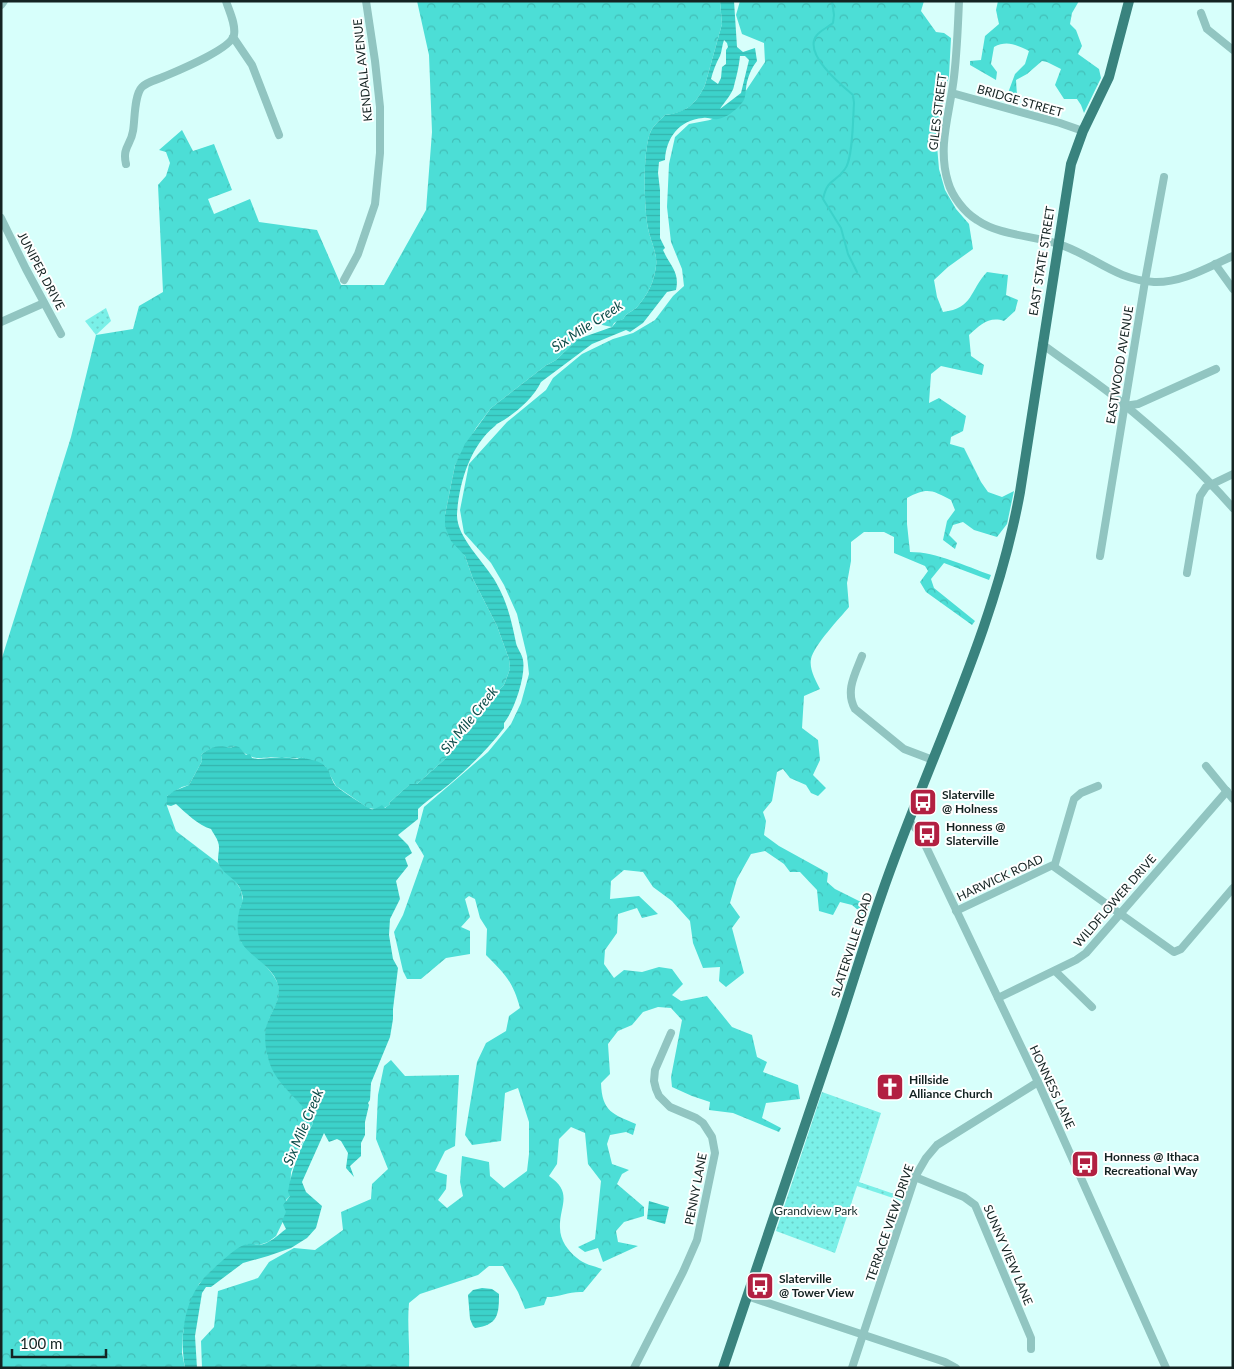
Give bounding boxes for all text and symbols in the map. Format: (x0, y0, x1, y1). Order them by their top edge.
street label: KENDALL AVENUE (350, 18, 375, 122)
street label: GILES STREET (925, 73, 950, 151)
street label: BRIDGE STREET (975, 81, 1065, 120)
street label: EAST STATE STREET (1025, 205, 1058, 317)
street label: JUNIPER DRIVE (15, 229, 68, 312)
water label: Six Mile Creek (548, 296, 626, 355)
street label: EASTWOOD AVENUE (1103, 305, 1136, 425)
water label: Six Mile Creek (436, 682, 501, 757)
bus stop icon: Slaterville @ Holness (908, 787, 938, 817)
place label: Slaterville @ Holness (942, 787, 998, 816)
bus stop icon: Honness @ Slaterville (912, 819, 942, 849)
place label: Honness @ Slaterville (946, 819, 1006, 848)
street label: HARWICK ROAD (954, 851, 1045, 904)
street label: WILDFLOWER DRIVE (1070, 851, 1159, 950)
street label: SLATERVILLE ROAD (828, 891, 876, 999)
street label: HONNESS LANE (1027, 1043, 1078, 1131)
church icon: Hillside Alliance Church (875, 1072, 905, 1102)
place label: Hillside Alliance Church (908, 1072, 993, 1101)
water label: Six Mile Creek (279, 1086, 326, 1168)
bus stop icon: Honness @ Ithaca Recreational Way (1070, 1149, 1100, 1179)
place label: Honness @ Ithaca Recreational Way (1104, 1149, 1199, 1178)
street label: PENNY LANE (681, 1152, 710, 1226)
street label: TERRACE VIEW DRIVE (862, 1162, 917, 1284)
street label: SUNNY VIEW LANE (981, 1202, 1036, 1307)
park label: Grandview Park (774, 1203, 859, 1218)
bus stop icon: Slaterville @ Tower View (745, 1271, 775, 1301)
place label: Slaterville @ Tower View (779, 1271, 855, 1300)
scale bar (12, 1326, 106, 1358)
text: 100 m (20, 1334, 62, 1352)

